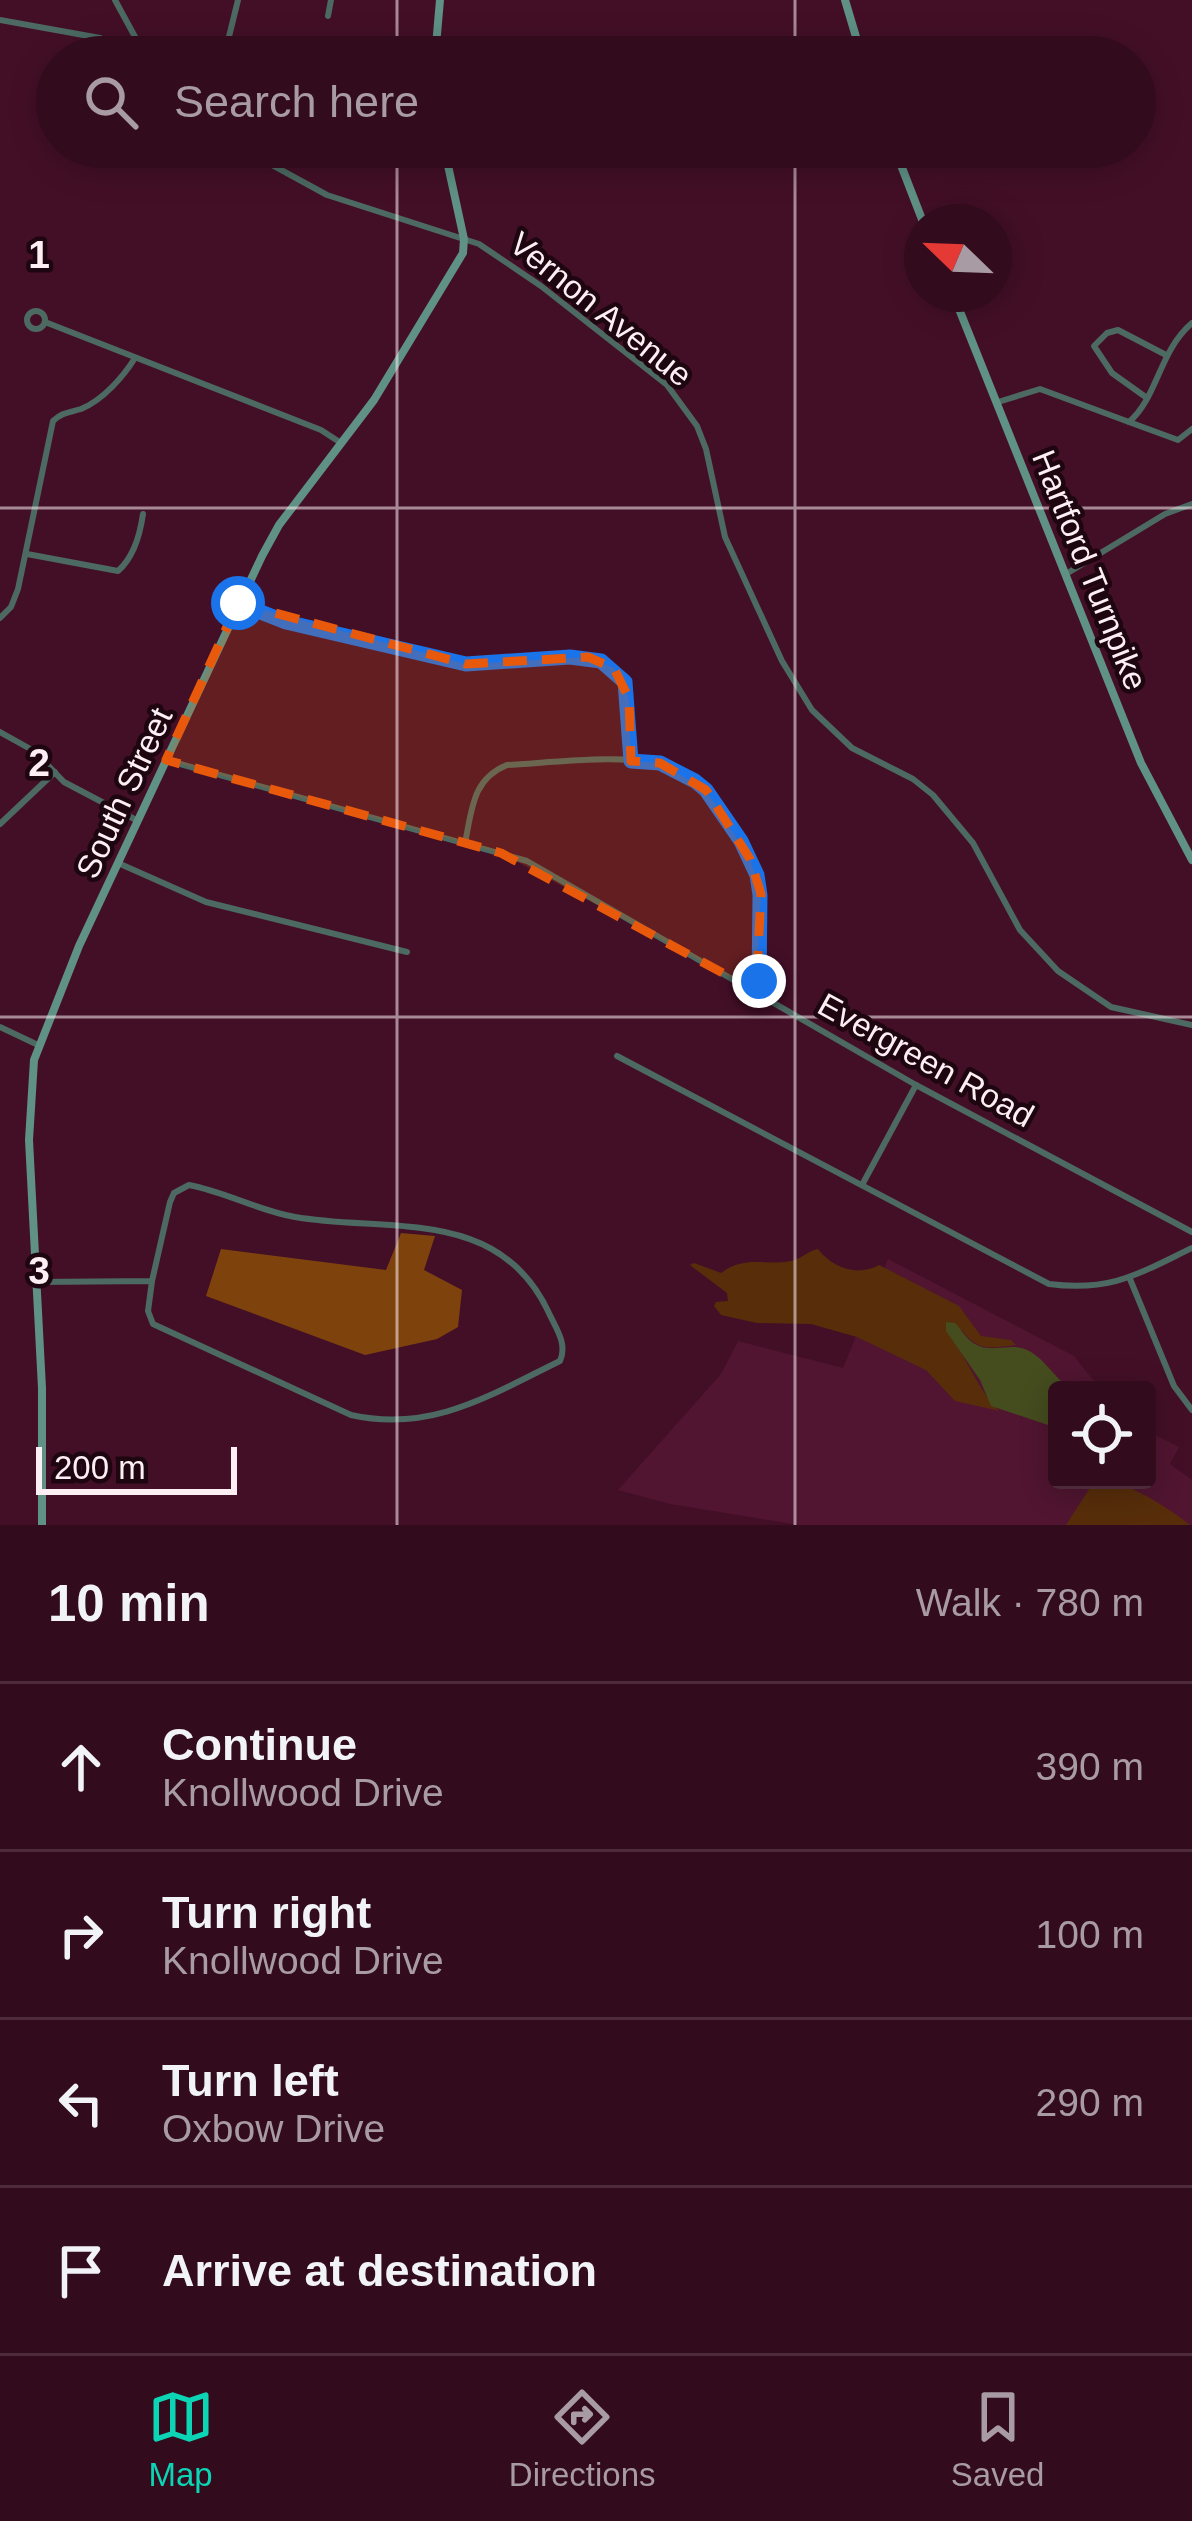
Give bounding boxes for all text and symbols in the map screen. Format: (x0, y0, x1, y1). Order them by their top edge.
search box (36, 36, 1156, 168)
icon: search (78, 69, 144, 135)
text: Search here (174, 76, 419, 127)
north arrow (904, 204, 1012, 312)
street label: Vernon Avenue (503, 224, 699, 394)
text: 1 (28, 233, 50, 276)
street label: Hartford Turnpike (1025, 445, 1155, 695)
route start (211, 576, 265, 630)
street label: South Street (68, 702, 180, 884)
text: 2 (28, 741, 50, 784)
route end (732, 954, 786, 1008)
street label: Evergreen Road (812, 986, 1040, 1134)
text: 3 (28, 1249, 50, 1292)
map controls (1048, 1381, 1156, 1489)
button: locate (1048, 1381, 1156, 1489)
scale bar (36, 1441, 237, 1494)
text: 200 m (54, 1449, 146, 1486)
text: 10 min (48, 1575, 210, 1632)
text: Walk · 780 m (916, 1581, 1144, 1624)
text: Continue (162, 1719, 357, 1770)
icon: ahead (48, 1734, 114, 1800)
text: 390 m (1036, 1745, 1144, 1788)
text: Knollwood Drive (162, 1771, 444, 1814)
text: Turn right (162, 1887, 371, 1938)
icon: right (48, 1902, 114, 1968)
text: 100 m (1036, 1913, 1144, 1956)
text: Knollwood Drive (162, 1939, 444, 1982)
text: Turn left (162, 2055, 339, 2106)
icon: left (48, 2070, 114, 2136)
text: 290 m (1036, 2081, 1144, 2124)
text: Oxbow Drive (162, 2107, 385, 2150)
icon: arrive (48, 2238, 114, 2304)
text: Arrive at destination (162, 2245, 597, 2296)
tab: Map (148, 2384, 214, 2494)
tab: Directions (509, 2384, 656, 2494)
tab: Saved (951, 2384, 1044, 2494)

